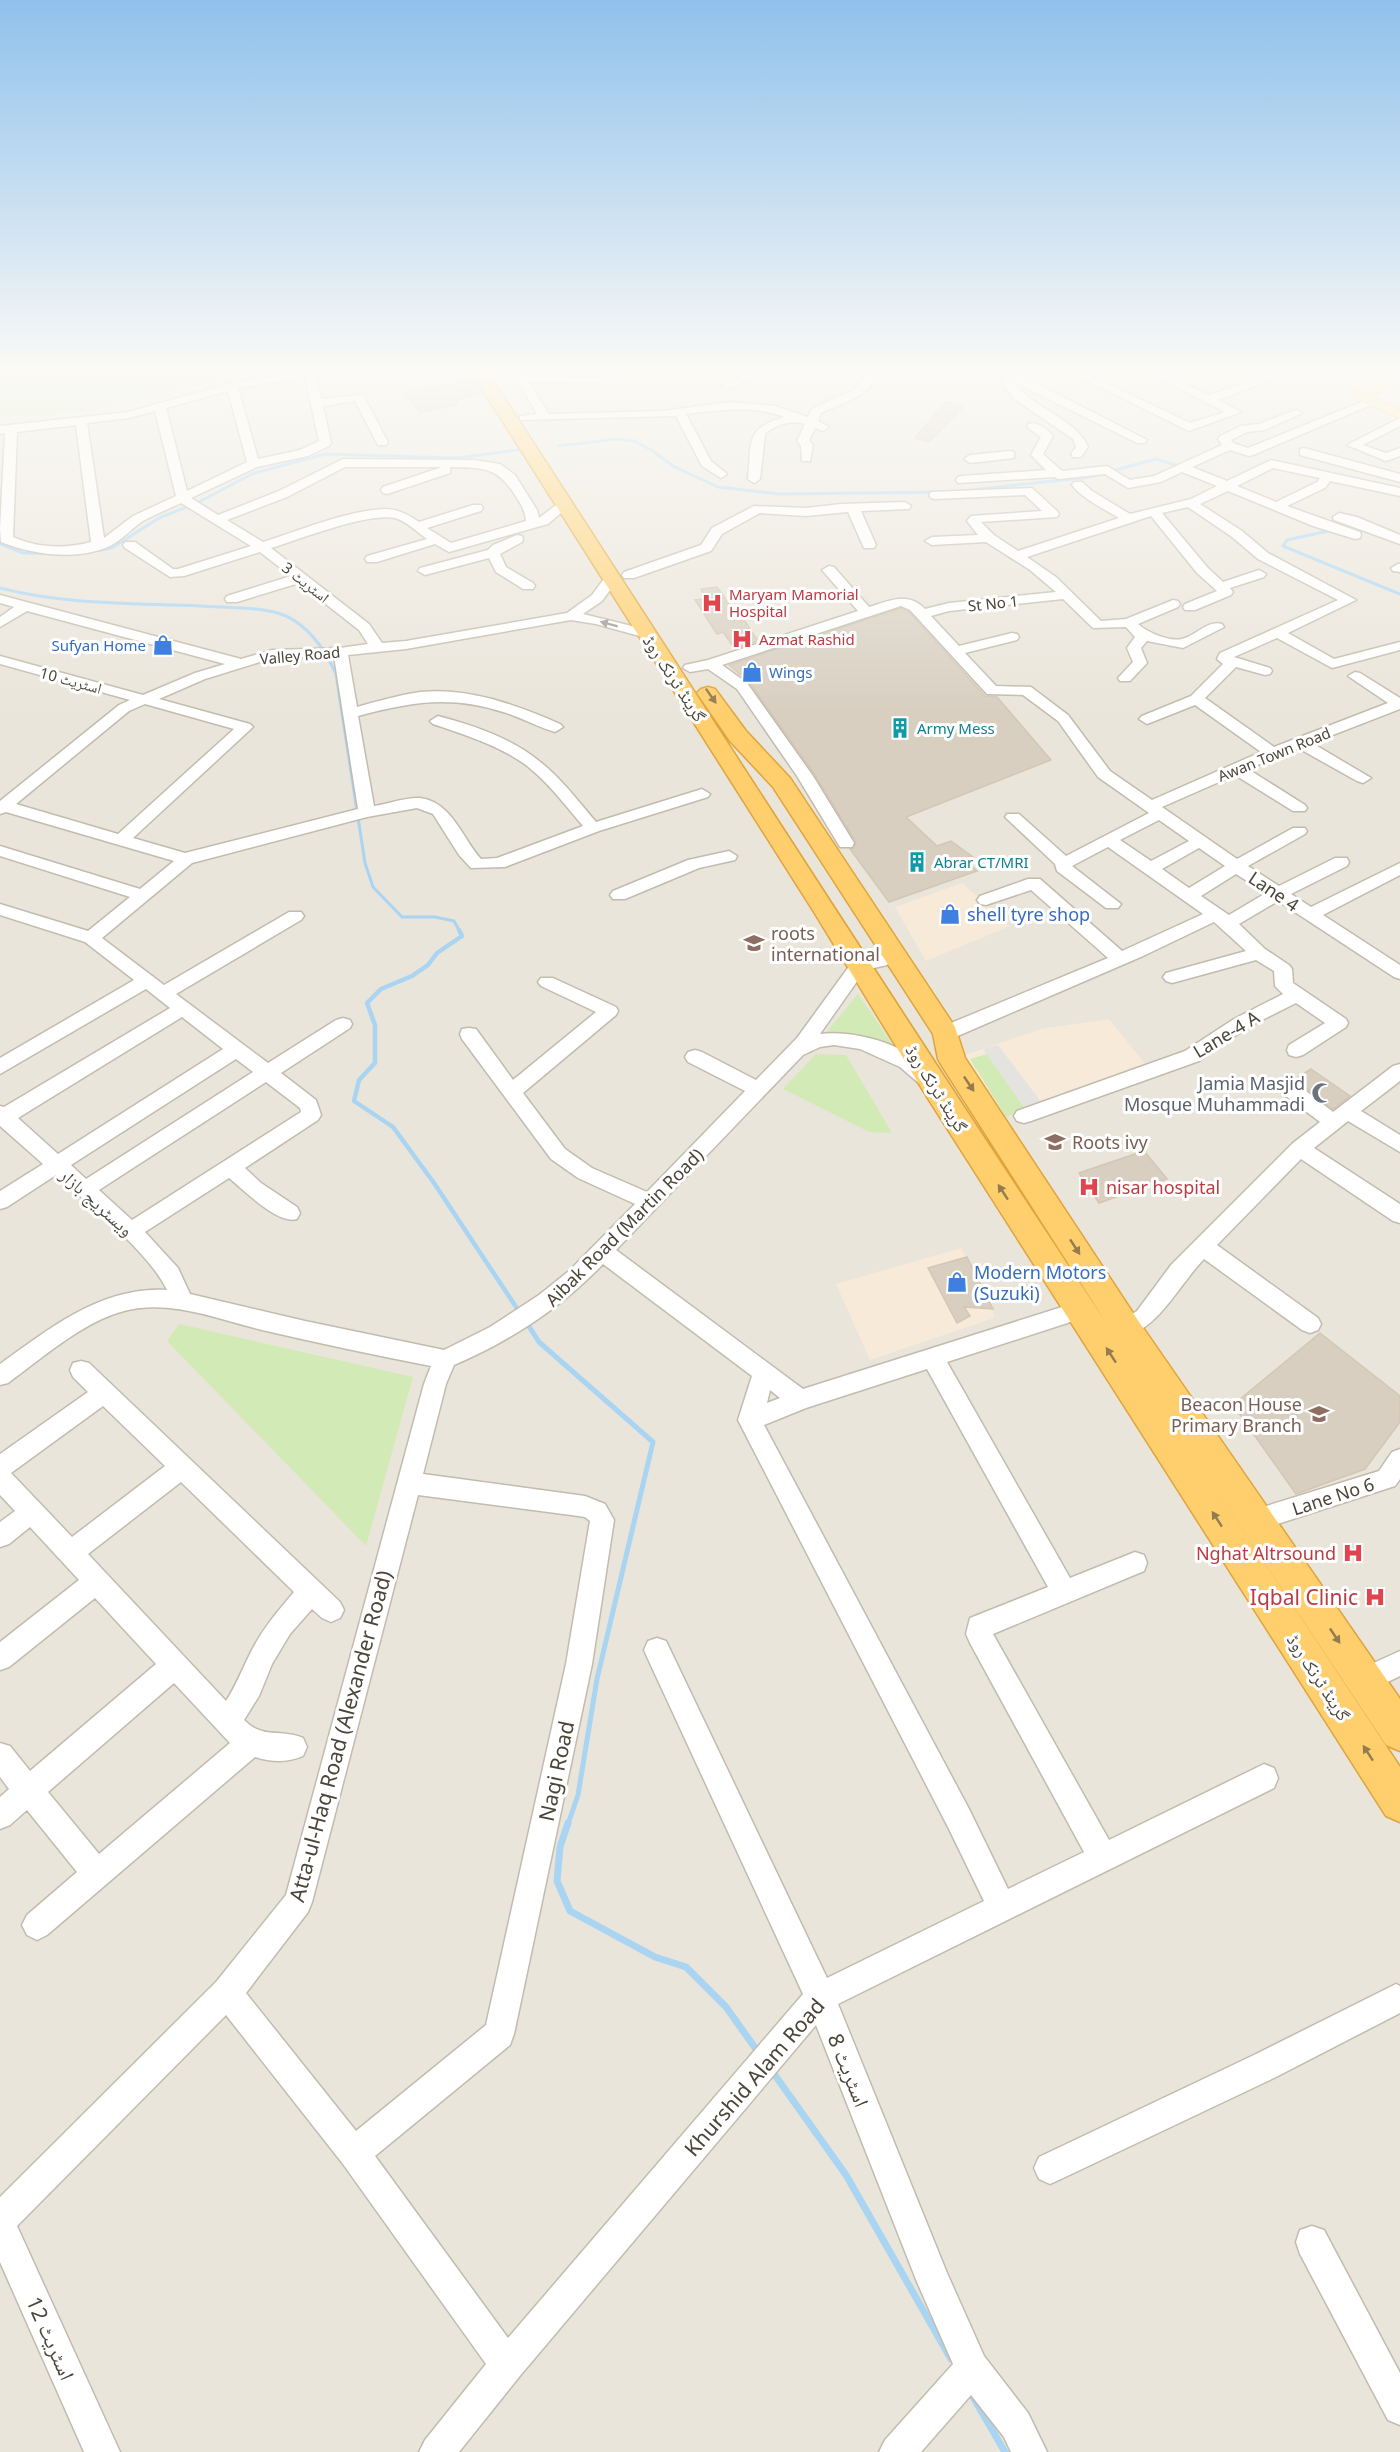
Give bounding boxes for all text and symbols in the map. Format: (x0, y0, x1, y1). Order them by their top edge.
street label: اسٹریٹ 3 (278, 557, 334, 607)
place label: Maryam Mamorial Hospital (729, 584, 859, 621)
street label: St No 1 (967, 590, 1019, 616)
hospital icon: Maryam Mamorial Hospital (700, 591, 724, 615)
one-way arrow (600, 618, 619, 628)
hospital icon: Azmat Rashid (730, 627, 754, 651)
place label: Azmat Rashid (759, 629, 855, 649)
street label: گرینڈ ٹرنک روڈ (638, 630, 712, 727)
shop icon: Sufyan Home (151, 633, 175, 657)
place label: Sufyan Home (51, 635, 146, 655)
street label: Valley Road (259, 642, 341, 668)
shop icon: Wings (740, 660, 764, 684)
street label: اسٹریٹ 10 (38, 662, 104, 698)
place label: Wings (769, 662, 813, 682)
one-way arrow (704, 689, 716, 704)
building icon: Army Mess (888, 716, 912, 740)
place label: Army Mess (917, 718, 995, 738)
street label: Awan Town Road (1215, 722, 1333, 786)
building icon: Abrar CT/MRI (905, 850, 929, 874)
place label: Abrar CT/MRI (934, 852, 1029, 872)
street label: Lane 4 (1244, 865, 1304, 917)
shop icon: shell tyre shop (938, 902, 962, 926)
place label: shell tyre shop (967, 902, 1090, 926)
place label: roots international (771, 921, 880, 966)
school or university icon: roots international (742, 931, 766, 955)
street label: Lane-4 A (1188, 1005, 1264, 1063)
street label: گرینڈ ٹرنک روڈ (901, 1040, 974, 1137)
place label: Jamia Masjid Mosque Muhammadi (1124, 1071, 1305, 1116)
one-way arrow (963, 1075, 975, 1091)
mosque icon: Jamia Masjid Mosque Muhammadi (1310, 1081, 1334, 1105)
school or university icon: Roots ivy (1043, 1130, 1067, 1154)
place label: Roots ivy (1072, 1130, 1149, 1154)
street label: Aibak Road (Martin Road) (540, 1143, 708, 1311)
street label: ویسٹریج بازار (54, 1162, 139, 1242)
hospital icon: nisar hospital (1077, 1175, 1101, 1199)
place label: nisar hospital (1106, 1175, 1220, 1199)
one-way arrow (998, 1184, 1009, 1201)
one-way arrow (1069, 1239, 1081, 1255)
place label: Modern Motors (Suzuki) (974, 1260, 1106, 1305)
shop icon: Modern Motors (Suzuki) (945, 1270, 969, 1294)
one-way arrow (1105, 1347, 1116, 1363)
place label: Beacon House Primary Branch (1171, 1392, 1302, 1437)
school or university icon: Beacon House Primary Branch (1307, 1402, 1331, 1426)
street label: Lane No 6 (1289, 1471, 1377, 1521)
one-way arrow (1211, 1511, 1222, 1527)
place label: Nghat Altrsound (1196, 1541, 1336, 1565)
hospital icon: Nghat Altrsound (1341, 1541, 1365, 1565)
street label: Atta-ul-Haq Road (Alexander Road) (282, 1567, 398, 1905)
place label: Iqbal Clinic (1250, 1583, 1358, 1611)
hospital icon: Iqbal Clinic (1363, 1585, 1387, 1609)
one-way arrow (1329, 1628, 1341, 1644)
street label: گرینڈ ٹرنک روڈ (1282, 1629, 1356, 1726)
street label: Nagi Road (532, 1718, 580, 1824)
one-way arrow (1363, 1745, 1374, 1761)
street label: Khurshid Alam Road (678, 1992, 830, 2162)
street label: اسٹریٹ 8 (822, 2029, 876, 2111)
street label: اسٹریٹ 12 (20, 2292, 82, 2384)

